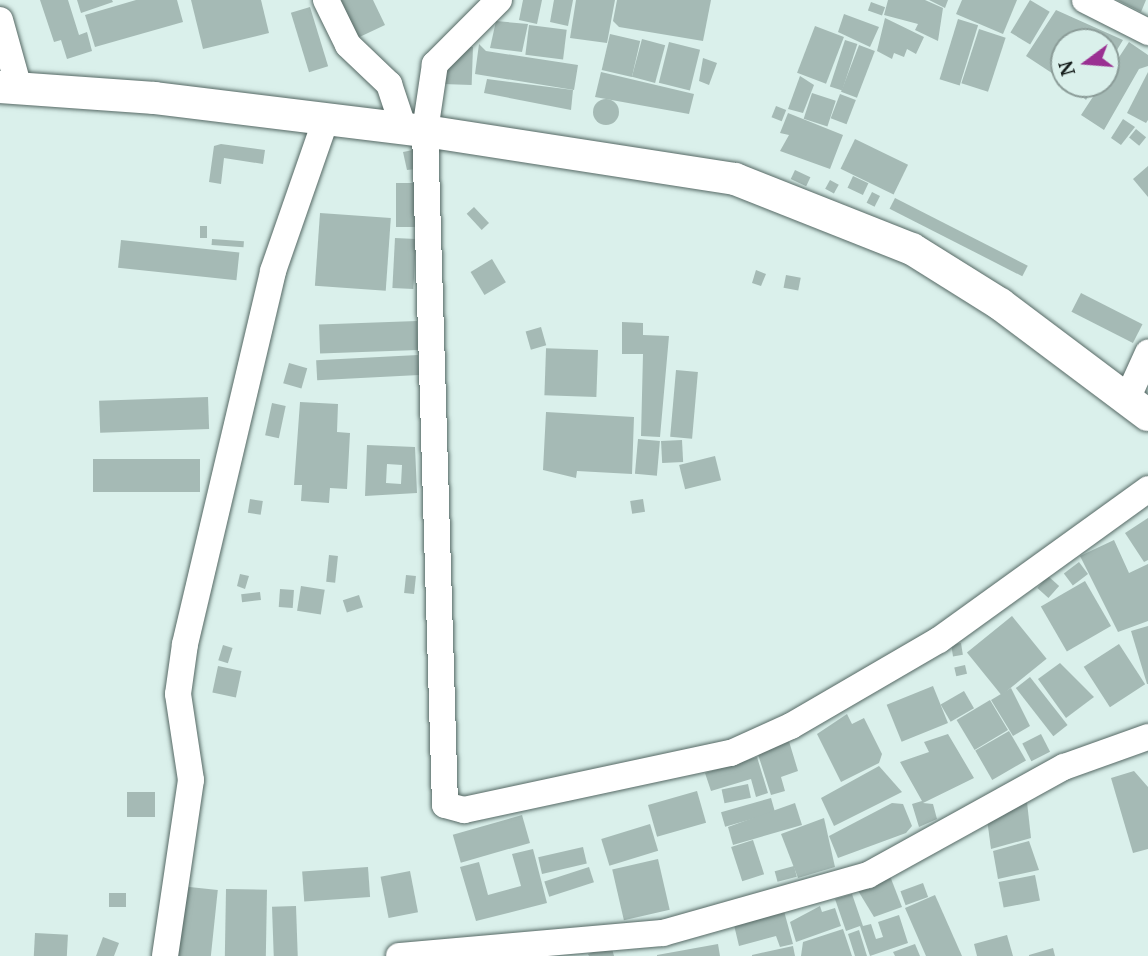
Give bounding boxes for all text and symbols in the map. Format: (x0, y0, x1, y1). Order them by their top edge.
north arrow (1050, 28, 1120, 98)
text: N (1052, 58, 1080, 79)

